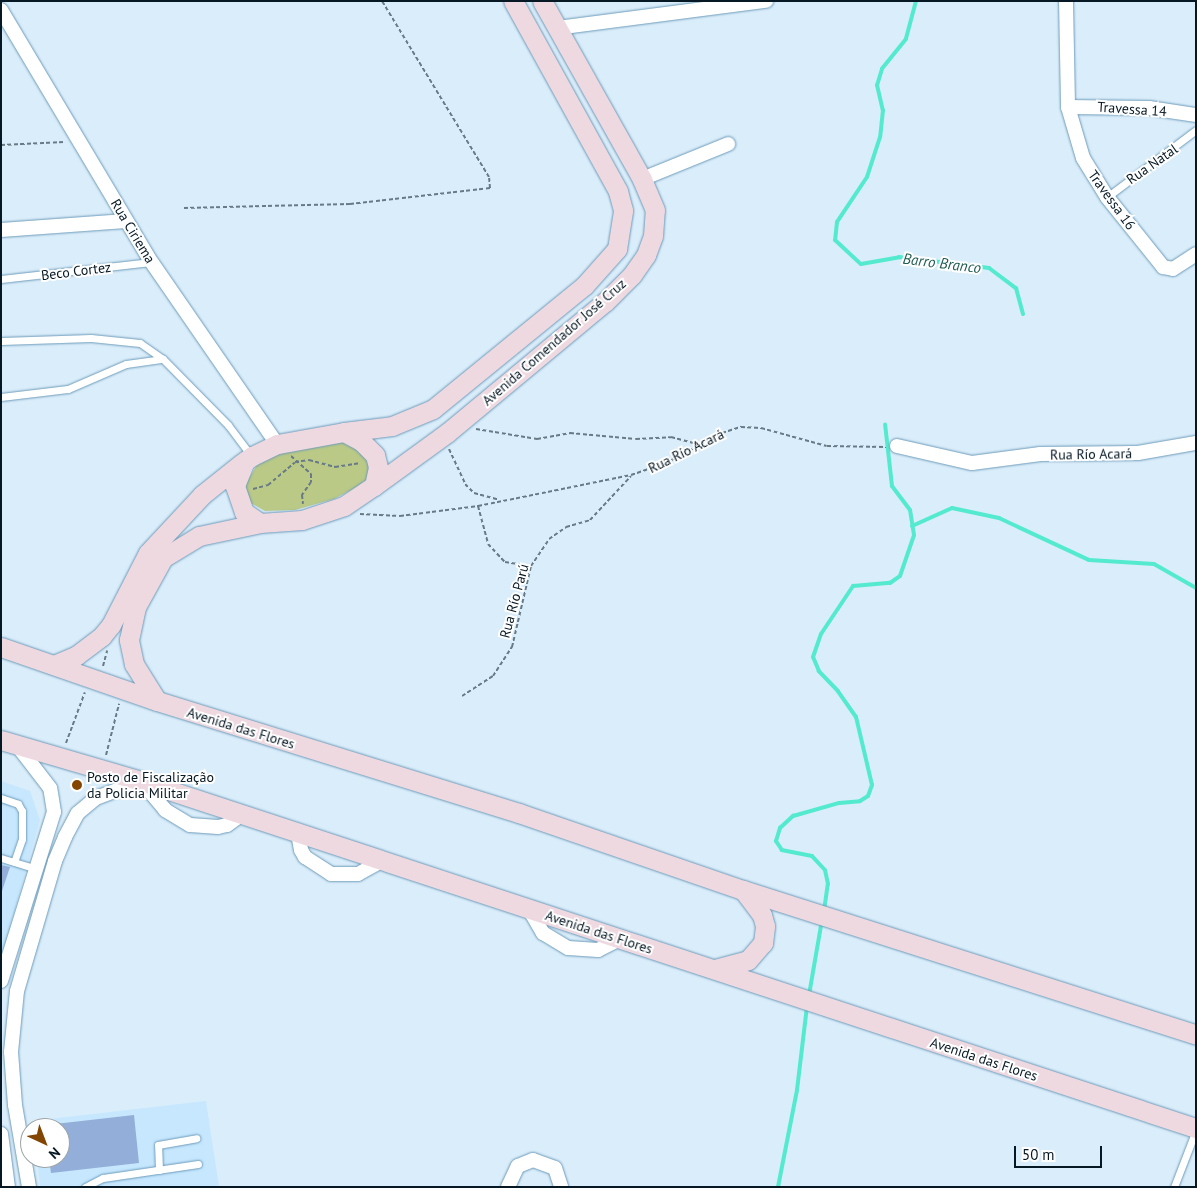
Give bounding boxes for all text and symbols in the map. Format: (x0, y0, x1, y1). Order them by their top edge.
street label: Travessa 14 (1097, 98, 1167, 120)
street label: Rua Natal (1123, 140, 1181, 188)
street label: Travessa 16 (1085, 167, 1139, 233)
street label: Rua Ciriema (107, 196, 159, 266)
water label: Barro Branco (902, 249, 982, 277)
street label: Beco Cortez (40, 258, 112, 284)
street label: Avenida Comendador José Cruz (479, 275, 629, 409)
street label: Rua Río Acará (645, 425, 727, 477)
street label: Rua Río Acará (1050, 445, 1132, 463)
street label: Rua Río Parú (496, 562, 532, 640)
street label: Avenida das Flores (185, 704, 297, 752)
place label: Posto de Fiscalização da Policia Militar (87, 769, 214, 802)
marker: Posto de Fiscalização da Policia Militar (71, 779, 83, 791)
street label: Avenida das Flores (543, 907, 655, 957)
street label: Avenida das Flores (928, 1034, 1040, 1084)
north arrow (20, 1118, 70, 1168)
scale bar (1017, 1136, 1104, 1168)
text: N (45, 1144, 64, 1163)
text: 50 m (1022, 1145, 1055, 1164)

